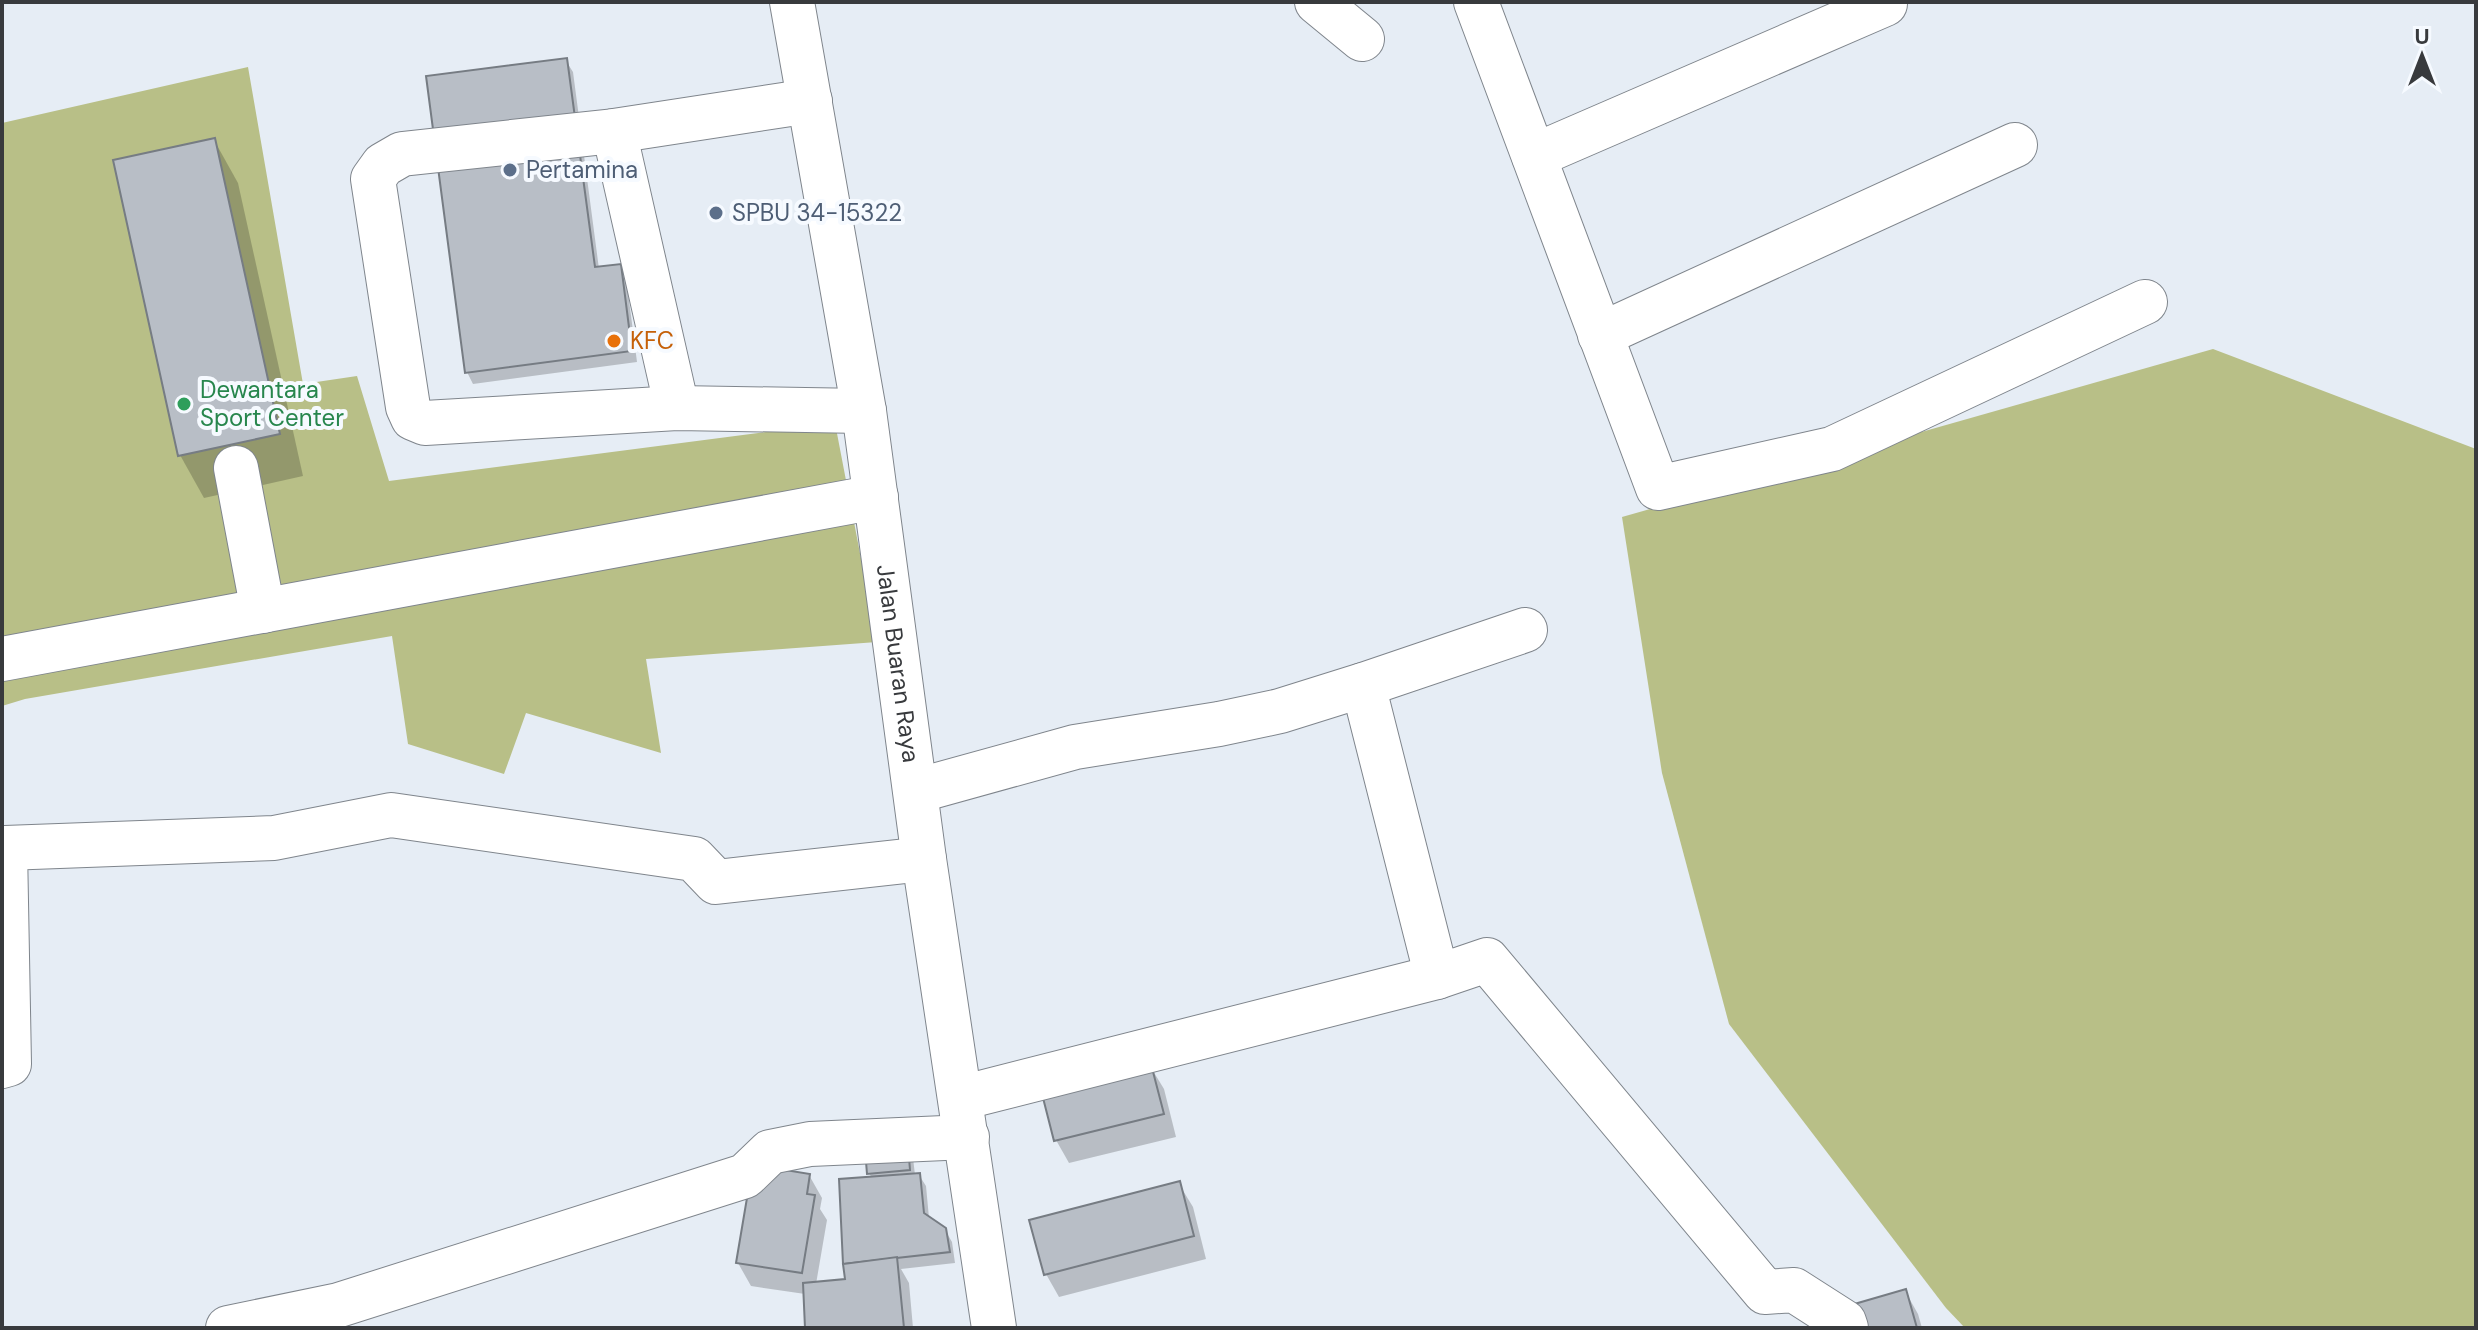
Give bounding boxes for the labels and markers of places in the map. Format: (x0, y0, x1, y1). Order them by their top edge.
place label: Pertamina (526, 154, 638, 185)
marker: Pertamina (501, 161, 519, 179)
place label: SPBU 34-15322 (732, 197, 902, 228)
marker: SPBU 34-15322 (707, 204, 725, 222)
place label: KFC (630, 325, 674, 356)
marker: KFC (605, 332, 623, 350)
place label: Dewantara Sport Center (200, 374, 344, 433)
marker: Dewantara Sport Center (175, 395, 193, 413)

